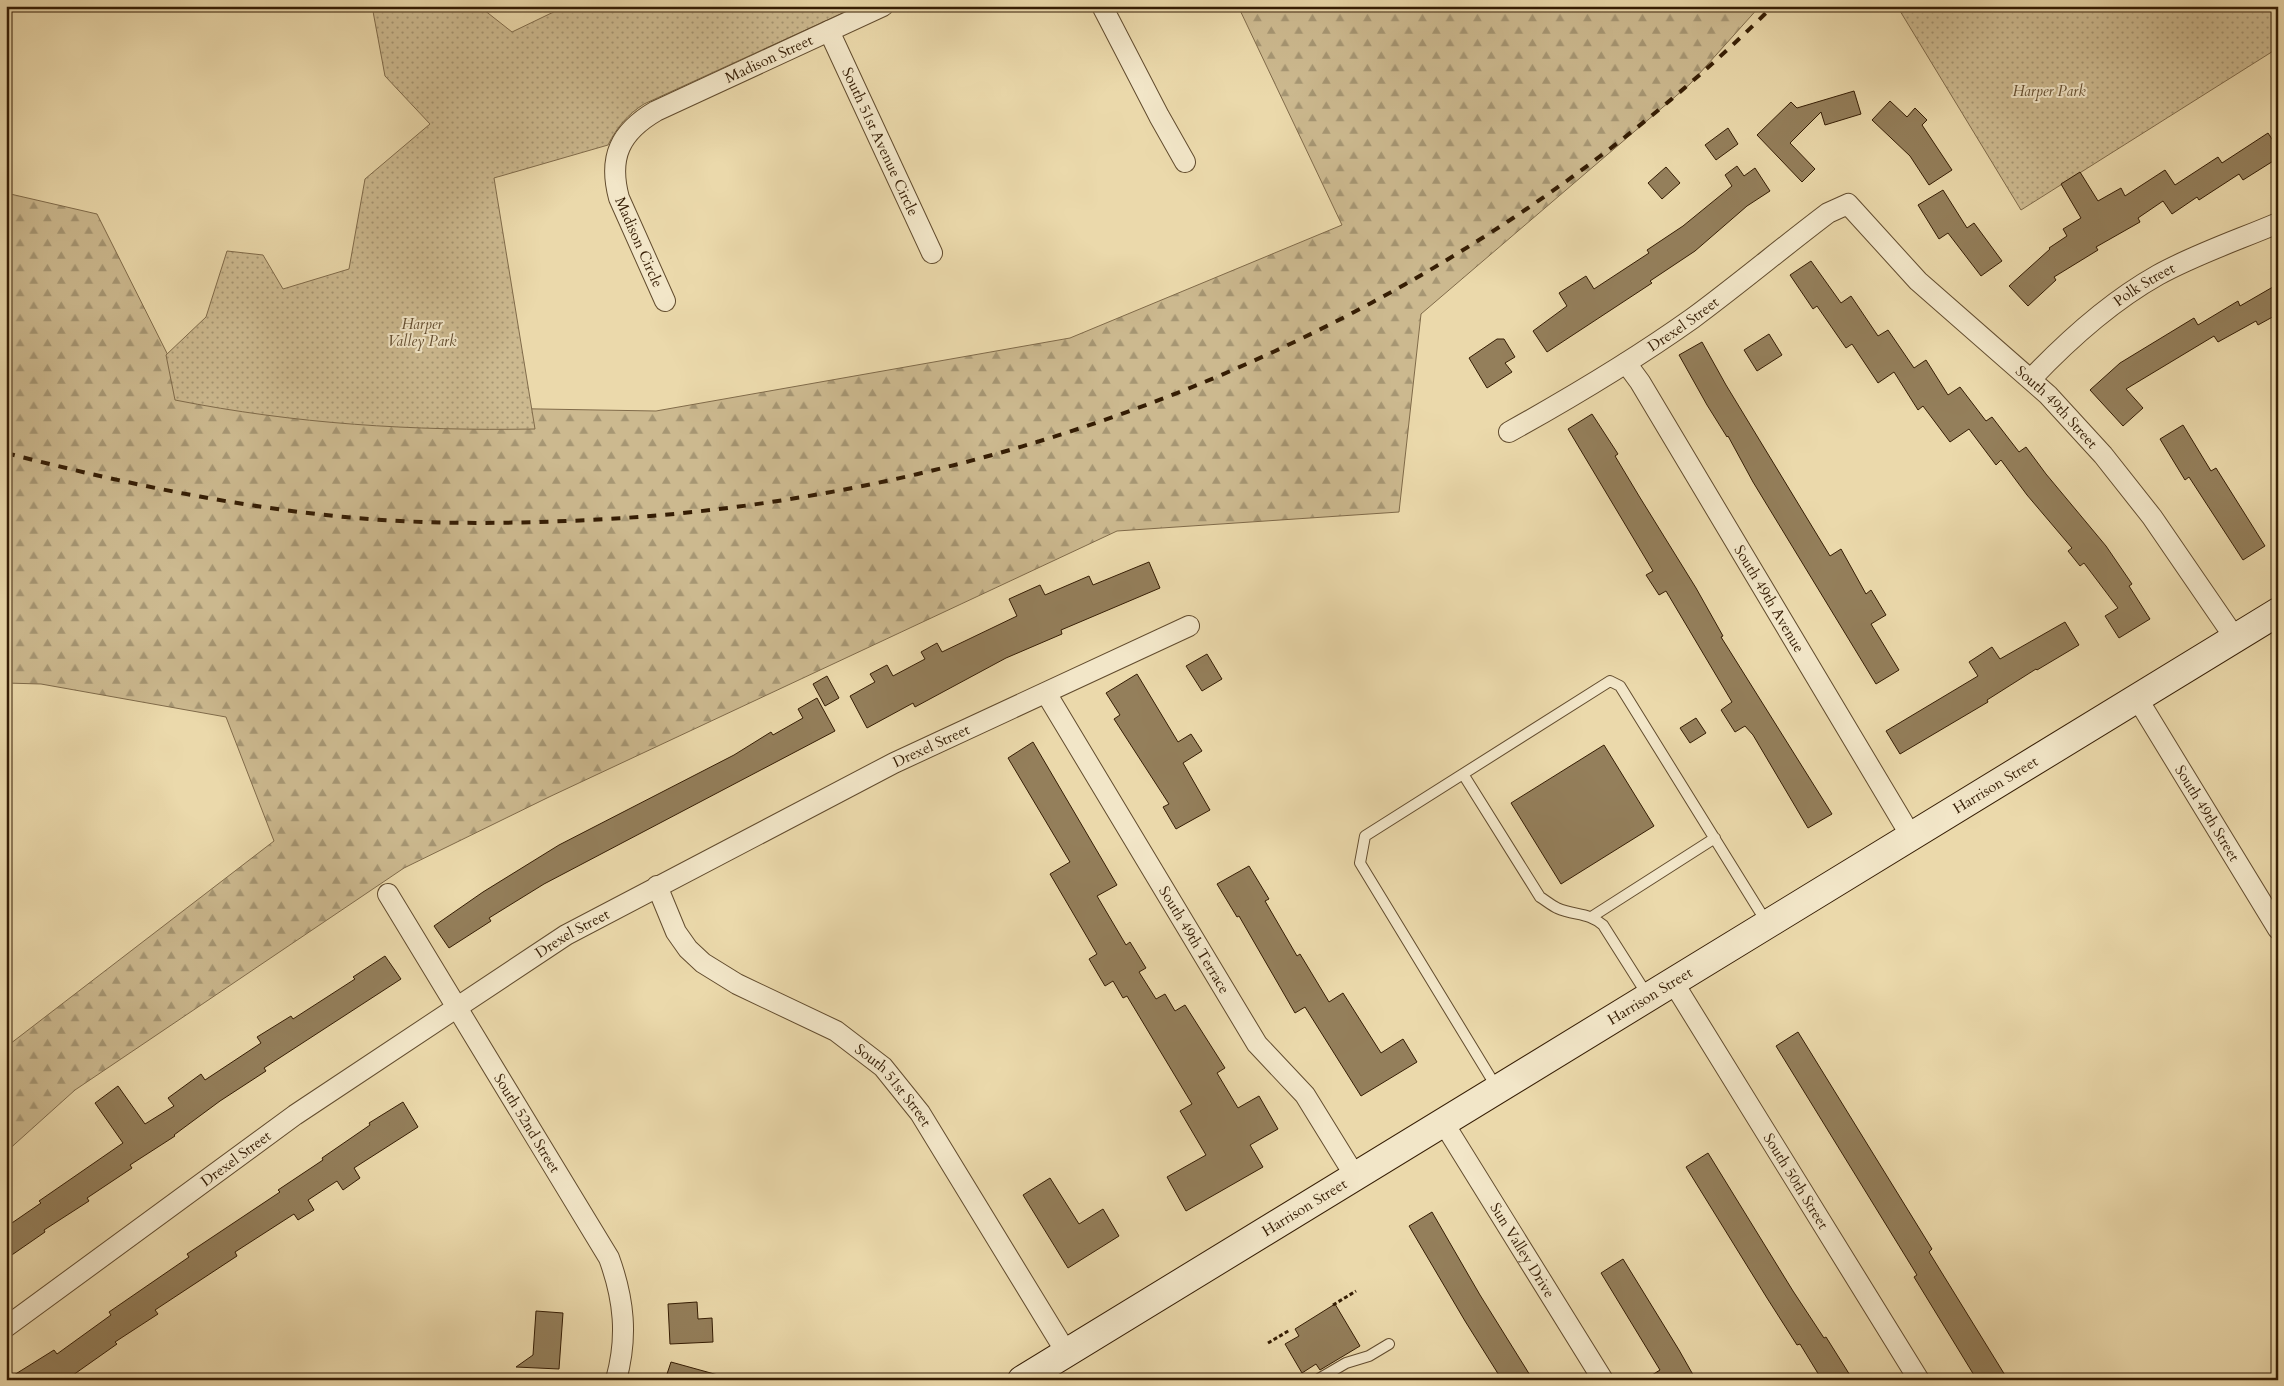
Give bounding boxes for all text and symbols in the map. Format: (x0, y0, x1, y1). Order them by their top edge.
street label: Madison Street (722, 30, 816, 88)
street label: South 51st Avenue Circle (837, 64, 923, 219)
park label: Harper Park (2012, 81, 2086, 101)
street label: Madison Circle (610, 194, 668, 291)
street label: Polk Street (2109, 258, 2178, 311)
street label: Drexel Street (1644, 292, 1723, 356)
park label: Harper Valley Park (388, 314, 457, 351)
street label: South 49th Street (2011, 361, 2102, 453)
street label: South 49th Avenue (1730, 541, 1809, 656)
street label: Drexel Street (889, 719, 973, 772)
street label: Harrison Street (1949, 751, 2042, 818)
street label: South 49th Street (2170, 761, 2244, 865)
street label: South 49th Terrace (1154, 882, 1235, 998)
street label: Drexel Street (531, 904, 613, 963)
street label: Harrison Street (1604, 962, 1696, 1030)
street label: South 51st Street (851, 1039, 936, 1131)
street label: South 52nd Street (489, 1070, 565, 1177)
street label: Drexel Street (197, 1126, 275, 1191)
street label: South 50th Street (1759, 1129, 1833, 1233)
street label: Harrison Street (1258, 1174, 1351, 1241)
street label: Sun Valley Drive (1485, 1199, 1560, 1302)

